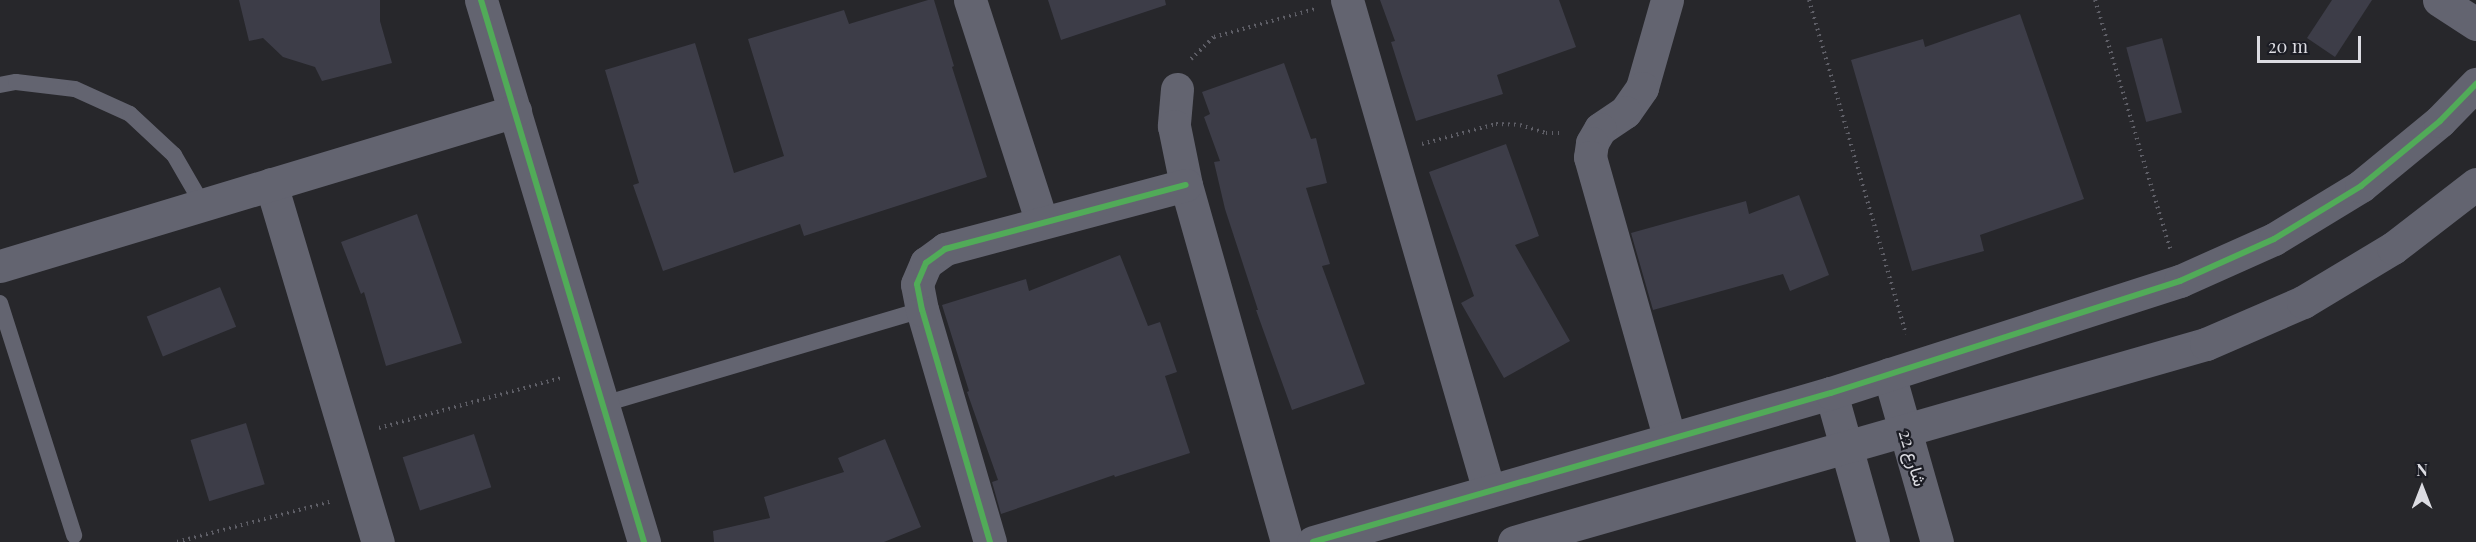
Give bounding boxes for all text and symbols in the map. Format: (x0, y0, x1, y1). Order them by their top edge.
scale bar (2260, 24, 2364, 62)
text: 20 m (2268, 34, 2308, 58)
street label: شارع 22 (1895, 427, 1931, 489)
north arrow (2392, 458, 2452, 518)
text: N (2416, 459, 2428, 480)

